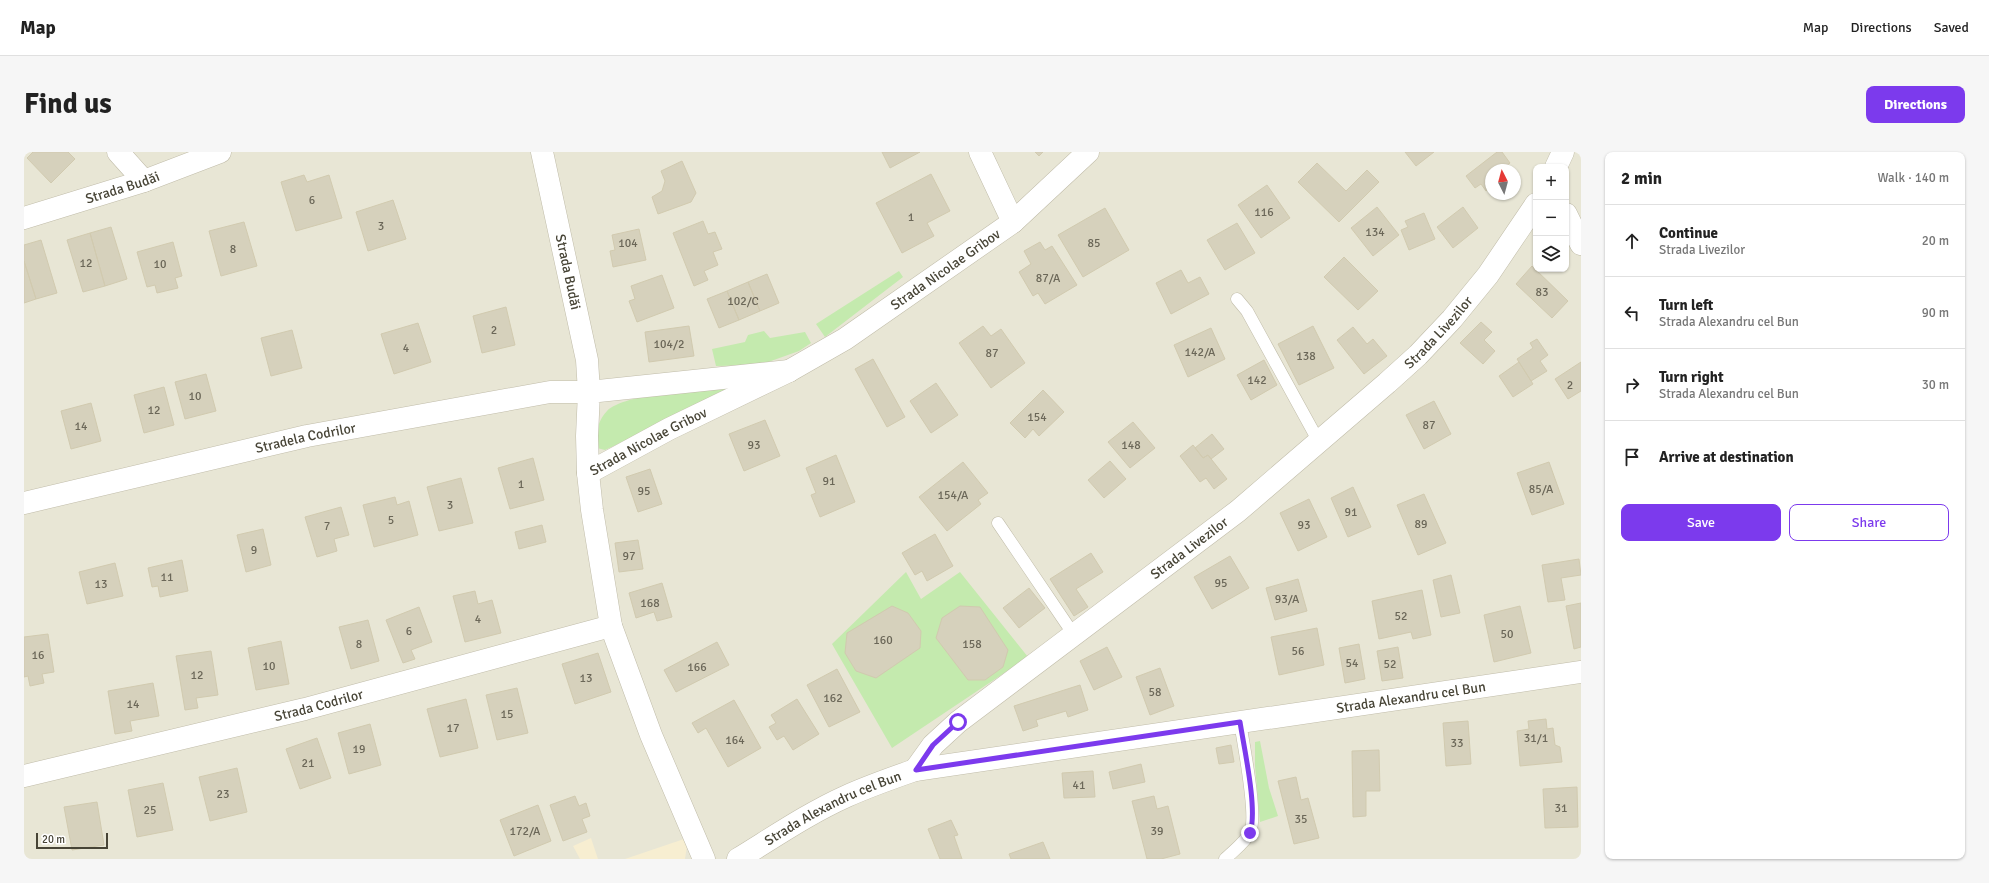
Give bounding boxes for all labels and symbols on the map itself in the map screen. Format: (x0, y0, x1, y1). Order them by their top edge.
north arrow (1485, 164, 1521, 200)
street label: Strada Budăi (83, 167, 162, 207)
house number: 6 (309, 193, 315, 208)
house number: 116 (1254, 205, 1274, 220)
house number: 1 (908, 210, 914, 225)
house number: 3 (378, 219, 384, 234)
street label: Strada Nicolae Gribov (887, 225, 1004, 313)
house number: 134 (1365, 225, 1385, 240)
street label: Strada Budăi (552, 233, 584, 311)
house number: 104 (618, 236, 638, 251)
house number: 85 (1088, 236, 1100, 251)
house number: 8 (230, 242, 236, 257)
house number: 12 (80, 256, 92, 271)
house number: 10 (154, 257, 166, 272)
house number: 87/A (1036, 271, 1061, 286)
house number: 83 (1536, 285, 1548, 300)
street label: Strada Livezilor (1400, 292, 1476, 372)
house number: 102/C (727, 294, 759, 309)
house number: 2 (491, 323, 497, 338)
house number: 104/2 (654, 337, 684, 352)
house number: 4 (403, 341, 410, 356)
house number: 142/A (1185, 345, 1216, 360)
house number: 87 (986, 346, 998, 361)
house number: 138 (1296, 349, 1316, 364)
house number: 142 (1247, 373, 1267, 388)
house number: 2 (1567, 378, 1573, 393)
house number: 10 (189, 389, 201, 404)
house number: 12 (148, 403, 160, 418)
street label: Strada Nicolae Gribov (587, 403, 710, 479)
house number: 154 (1027, 410, 1047, 425)
house number: 87 (1423, 418, 1435, 433)
house number: 14 (75, 419, 88, 434)
street label: Stradela Codrilor (254, 419, 358, 456)
house number: 93 (748, 438, 760, 453)
house number: 148 (1121, 438, 1141, 453)
house number: 91 (823, 474, 835, 489)
house number: 1 (518, 477, 524, 492)
house number: 85/A (1529, 482, 1554, 497)
house number: 95 (638, 484, 650, 499)
house number: 154/A (938, 488, 969, 503)
house number: 3 (447, 498, 453, 513)
house number: 91 (1345, 505, 1357, 520)
house number: 5 (388, 513, 394, 528)
street label: Strada Livezilor (1147, 513, 1232, 583)
house number: 89 (1415, 517, 1427, 532)
house number: 93 (1298, 518, 1310, 533)
house number: 7 (324, 519, 330, 534)
house number: 9 (251, 543, 257, 558)
house number: 97 (623, 549, 635, 564)
house number: 11 (161, 570, 173, 585)
house number: 95 (1215, 576, 1227, 591)
house number: 13 (95, 577, 107, 592)
house number: 93/A (1275, 592, 1300, 607)
house number: 168 (640, 596, 660, 611)
house number: 52 (1395, 609, 1407, 624)
house number: 4 (475, 612, 482, 627)
house number: 6 (406, 624, 412, 639)
house number: 50 (1501, 627, 1513, 642)
house number: 160 (873, 633, 893, 648)
house number: 8 (356, 637, 362, 652)
house number: 158 (962, 637, 982, 652)
house number: 56 (1292, 644, 1304, 659)
house number: 16 (32, 648, 44, 663)
house number: 54 (1346, 656, 1359, 671)
house number: 52 (1384, 657, 1396, 672)
house number: 10 (263, 659, 275, 674)
house number: 166 (687, 660, 707, 675)
house number: 12 (191, 668, 203, 683)
house number: 13 (580, 671, 592, 686)
street label: Strada Alexandru cel Bun (1335, 678, 1487, 716)
street label: Strada Codrilor (272, 685, 366, 725)
house number: 58 (1149, 685, 1161, 700)
house number: 162 (823, 691, 843, 706)
house number: 14 (127, 697, 140, 712)
house number: 15 (501, 707, 513, 722)
route start (949, 713, 967, 731)
house number: 17 (447, 721, 459, 736)
house number: 31/1 (1524, 731, 1548, 746)
house number: 164 (725, 733, 745, 748)
house number: 33 (1451, 736, 1463, 751)
house number: 19 (353, 742, 365, 757)
house number: 21 (302, 756, 314, 771)
street label: Strada Alexandru cel Bun (761, 767, 903, 849)
house number: 41 (1073, 778, 1085, 793)
house number: 23 (217, 787, 229, 802)
house number: 31 (1555, 801, 1567, 816)
house number: 25 (144, 803, 156, 818)
house number: 35 (1295, 812, 1307, 827)
house number: 172/A (510, 824, 541, 839)
house number: 39 (1151, 824, 1163, 839)
route end (1241, 824, 1259, 842)
scale bar (36, 831, 108, 850)

